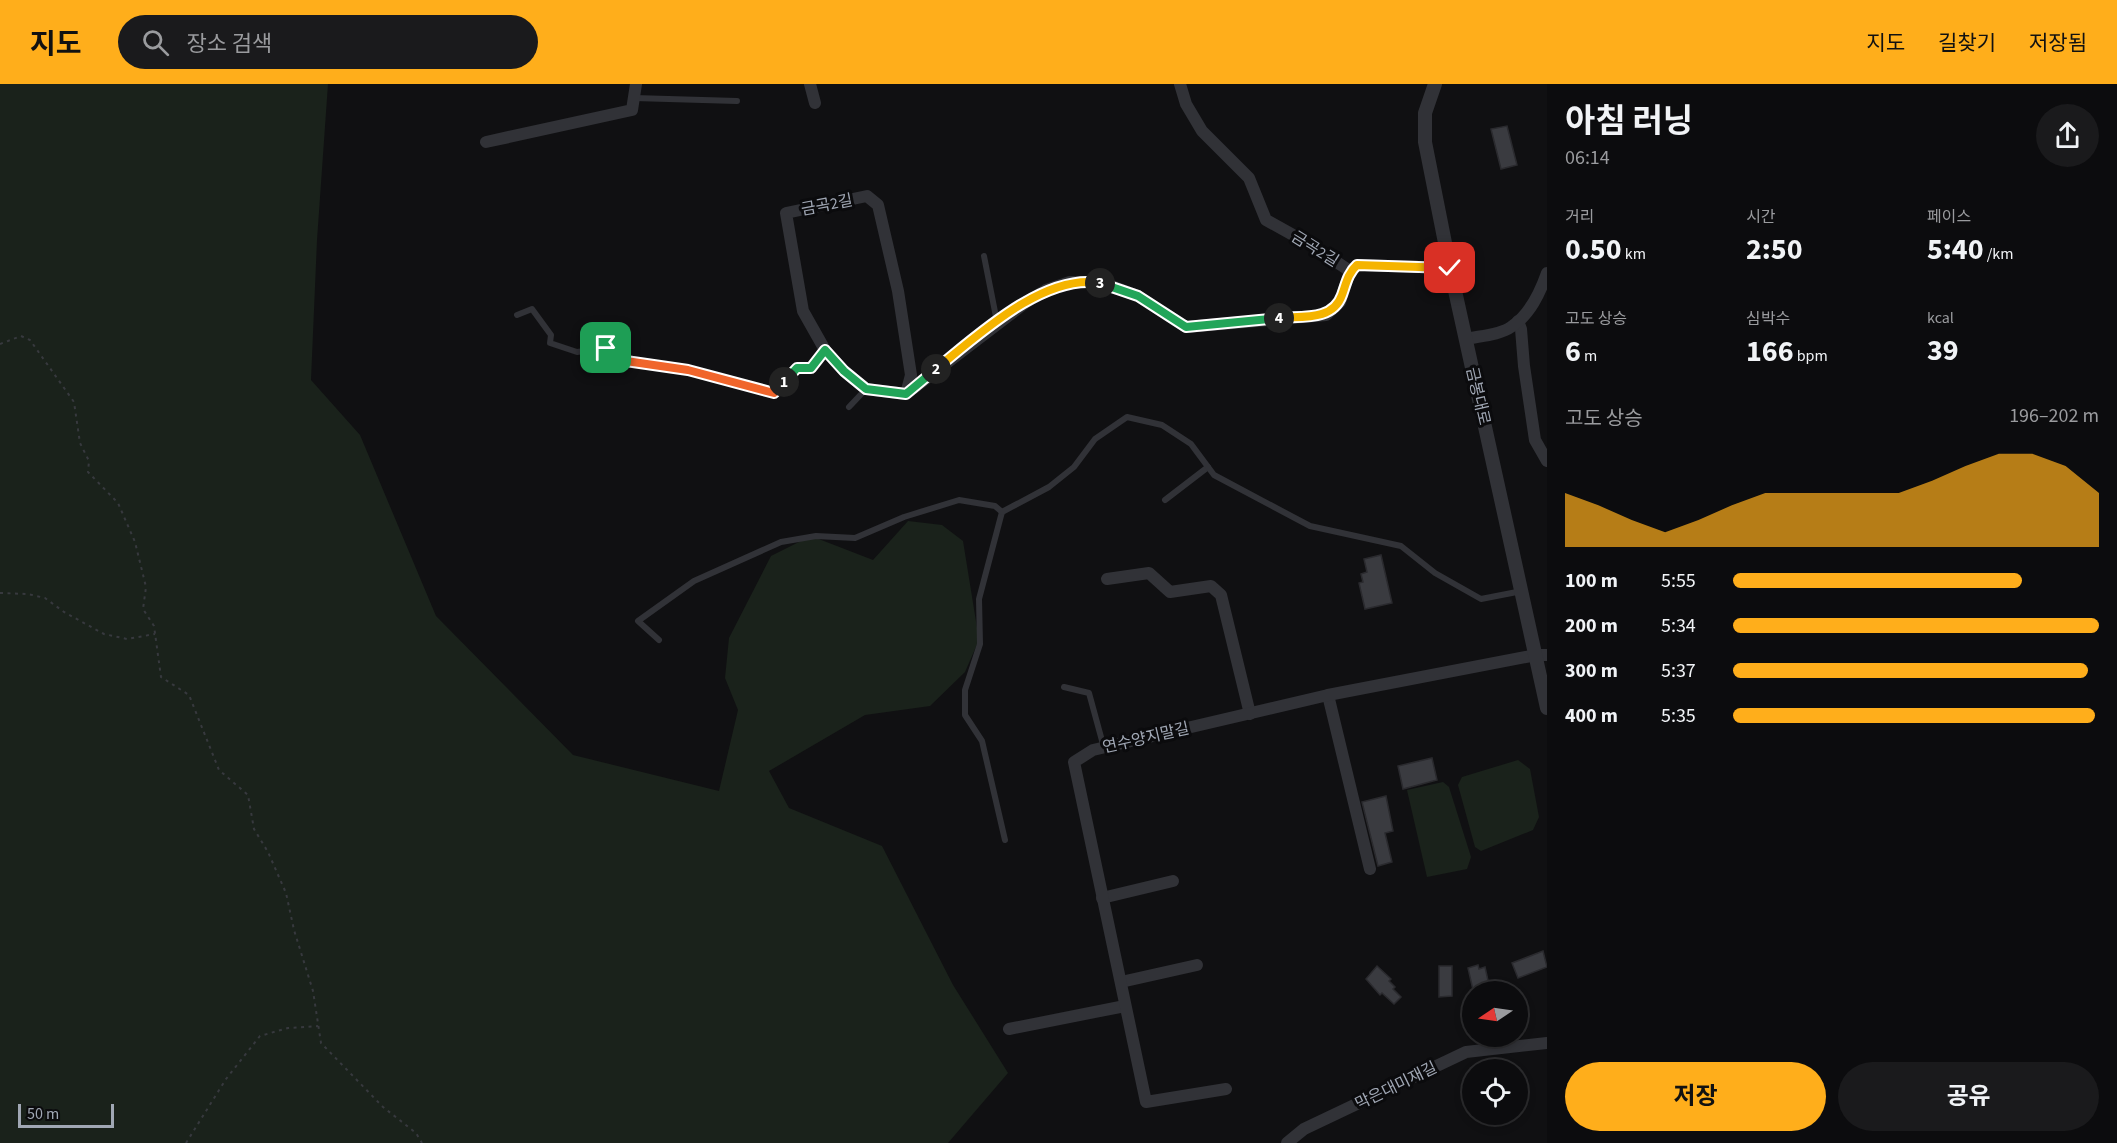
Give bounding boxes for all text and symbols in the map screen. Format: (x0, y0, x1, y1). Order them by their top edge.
search box (118, 15, 538, 69)
text: 지도 (30, 24, 82, 64)
icon: search (139, 26, 172, 59)
text: 장소 검색 (187, 28, 272, 60)
text: 지도 (1866, 28, 1905, 58)
text: 길찾기 (1938, 28, 1996, 58)
text: 저장됨 (2029, 28, 2087, 58)
text: 아침 러닝 (1565, 98, 1693, 145)
button: share (2036, 104, 2099, 167)
text: 06:14 (1565, 144, 1610, 172)
street label: 금곡2길 (799, 189, 855, 221)
text: 거리 (1565, 206, 1594, 228)
text: 시간 (1746, 206, 1775, 228)
text: 페이스 (1927, 206, 1971, 228)
street label: 금곡2길 (1287, 226, 1343, 272)
text: 0.50 (1565, 228, 1622, 271)
text: 2:50 (1746, 228, 1803, 271)
text: 5:40 (1927, 228, 1984, 271)
pin (1424, 242, 1475, 293)
text: km (1622, 243, 1646, 265)
text: /km (1984, 243, 2014, 265)
icon: check (1433, 251, 1466, 284)
pin: 3 (1085, 268, 1115, 298)
text: 3 (1096, 272, 1104, 294)
pin: 4 (1264, 303, 1294, 333)
text: 4 (1275, 307, 1283, 329)
text: kcal (1927, 307, 1954, 329)
text: 고도 상승 (1565, 308, 1627, 330)
text: 심박수 (1746, 308, 1790, 330)
pin (580, 322, 631, 373)
text: 39 (1927, 329, 1959, 372)
text: 6 (1565, 330, 1581, 373)
text: 166 (1746, 330, 1794, 373)
icon: arrive (589, 331, 622, 364)
text: m (1581, 345, 1597, 367)
text: bpm (1794, 345, 1828, 367)
pin: 2 (921, 354, 951, 384)
text: 2 (932, 358, 940, 380)
street label: 금봉대로 (1461, 365, 1495, 427)
pin: 1 (769, 367, 799, 397)
text: 1 (780, 371, 788, 393)
text: 196–202 m (2009, 402, 2099, 430)
text: 고도 상승 (1565, 405, 1643, 433)
text: 100 m (1565, 567, 1618, 595)
text: 5:55 (1661, 567, 1696, 595)
text: 200 m (1565, 612, 1618, 640)
text: 5:34 (1661, 612, 1696, 640)
text: 300 m (1565, 657, 1618, 685)
text: 5:37 (1661, 657, 1696, 685)
text: 400 m (1565, 702, 1618, 730)
text: 5:35 (1661, 702, 1696, 730)
street label: 연수양지말길 (1100, 717, 1192, 759)
north arrow (1462, 981, 1528, 1047)
map controls (1462, 981, 1528, 1125)
street label: 막은대미재길 (1351, 1057, 1441, 1115)
button: locate (1462, 1059, 1528, 1125)
button: 저장 (1565, 1062, 1826, 1131)
button: 공유 (1838, 1062, 2099, 1131)
scale bar (18, 1101, 114, 1128)
text: 50 m (27, 1103, 59, 1125)

